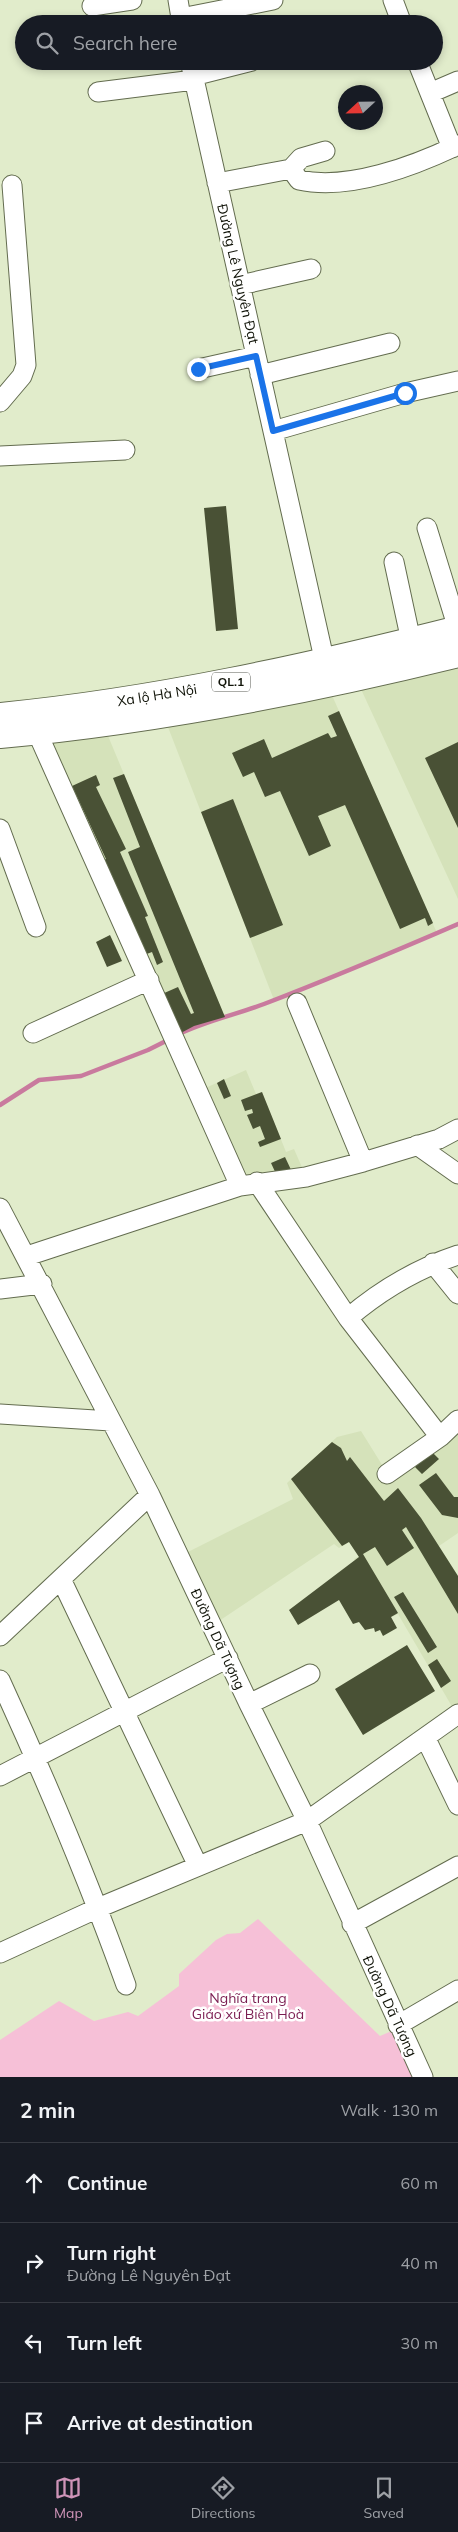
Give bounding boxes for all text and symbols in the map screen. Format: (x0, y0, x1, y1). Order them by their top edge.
search box (15, 15, 443, 70)
icon: search (33, 29, 61, 57)
text: Search here (73, 31, 177, 55)
north arrow (338, 85, 383, 130)
street label: Đường Lê Nguyên Đạt (213, 202, 263, 346)
route end (187, 358, 210, 381)
route start (394, 382, 417, 405)
road number: QL.1 (212, 672, 250, 692)
street label: Xa lộ Hà Nội (116, 680, 198, 710)
street label: Đường Dã Tượng (187, 1586, 249, 1692)
street label: Đường Dã Tượng (359, 1953, 421, 2059)
park label: Nghĩa trang Giáo xứ Biên Hoà (192, 1989, 304, 2023)
text: 2 min (20, 2097, 75, 2123)
text: Walk · 130 m (340, 2100, 438, 2120)
icon: ahead (20, 2169, 48, 2197)
text: Continue (67, 2171, 147, 2195)
text: 60 m (401, 2173, 438, 2193)
text: Turn right (67, 2241, 156, 2265)
icon: right (20, 2249, 48, 2277)
text: 40 m (401, 2253, 438, 2273)
text: Đường Lê Nguyên Đạt (67, 2265, 231, 2285)
icon: left (20, 2329, 48, 2357)
text: Turn left (67, 2331, 142, 2355)
text: 30 m (401, 2333, 438, 2353)
icon: arrive (20, 2409, 48, 2437)
text: Arrive at destination (67, 2411, 253, 2435)
tab: Map (54, 2474, 83, 2522)
tab: Directions (191, 2474, 256, 2522)
tab: Saved (364, 2474, 404, 2522)

